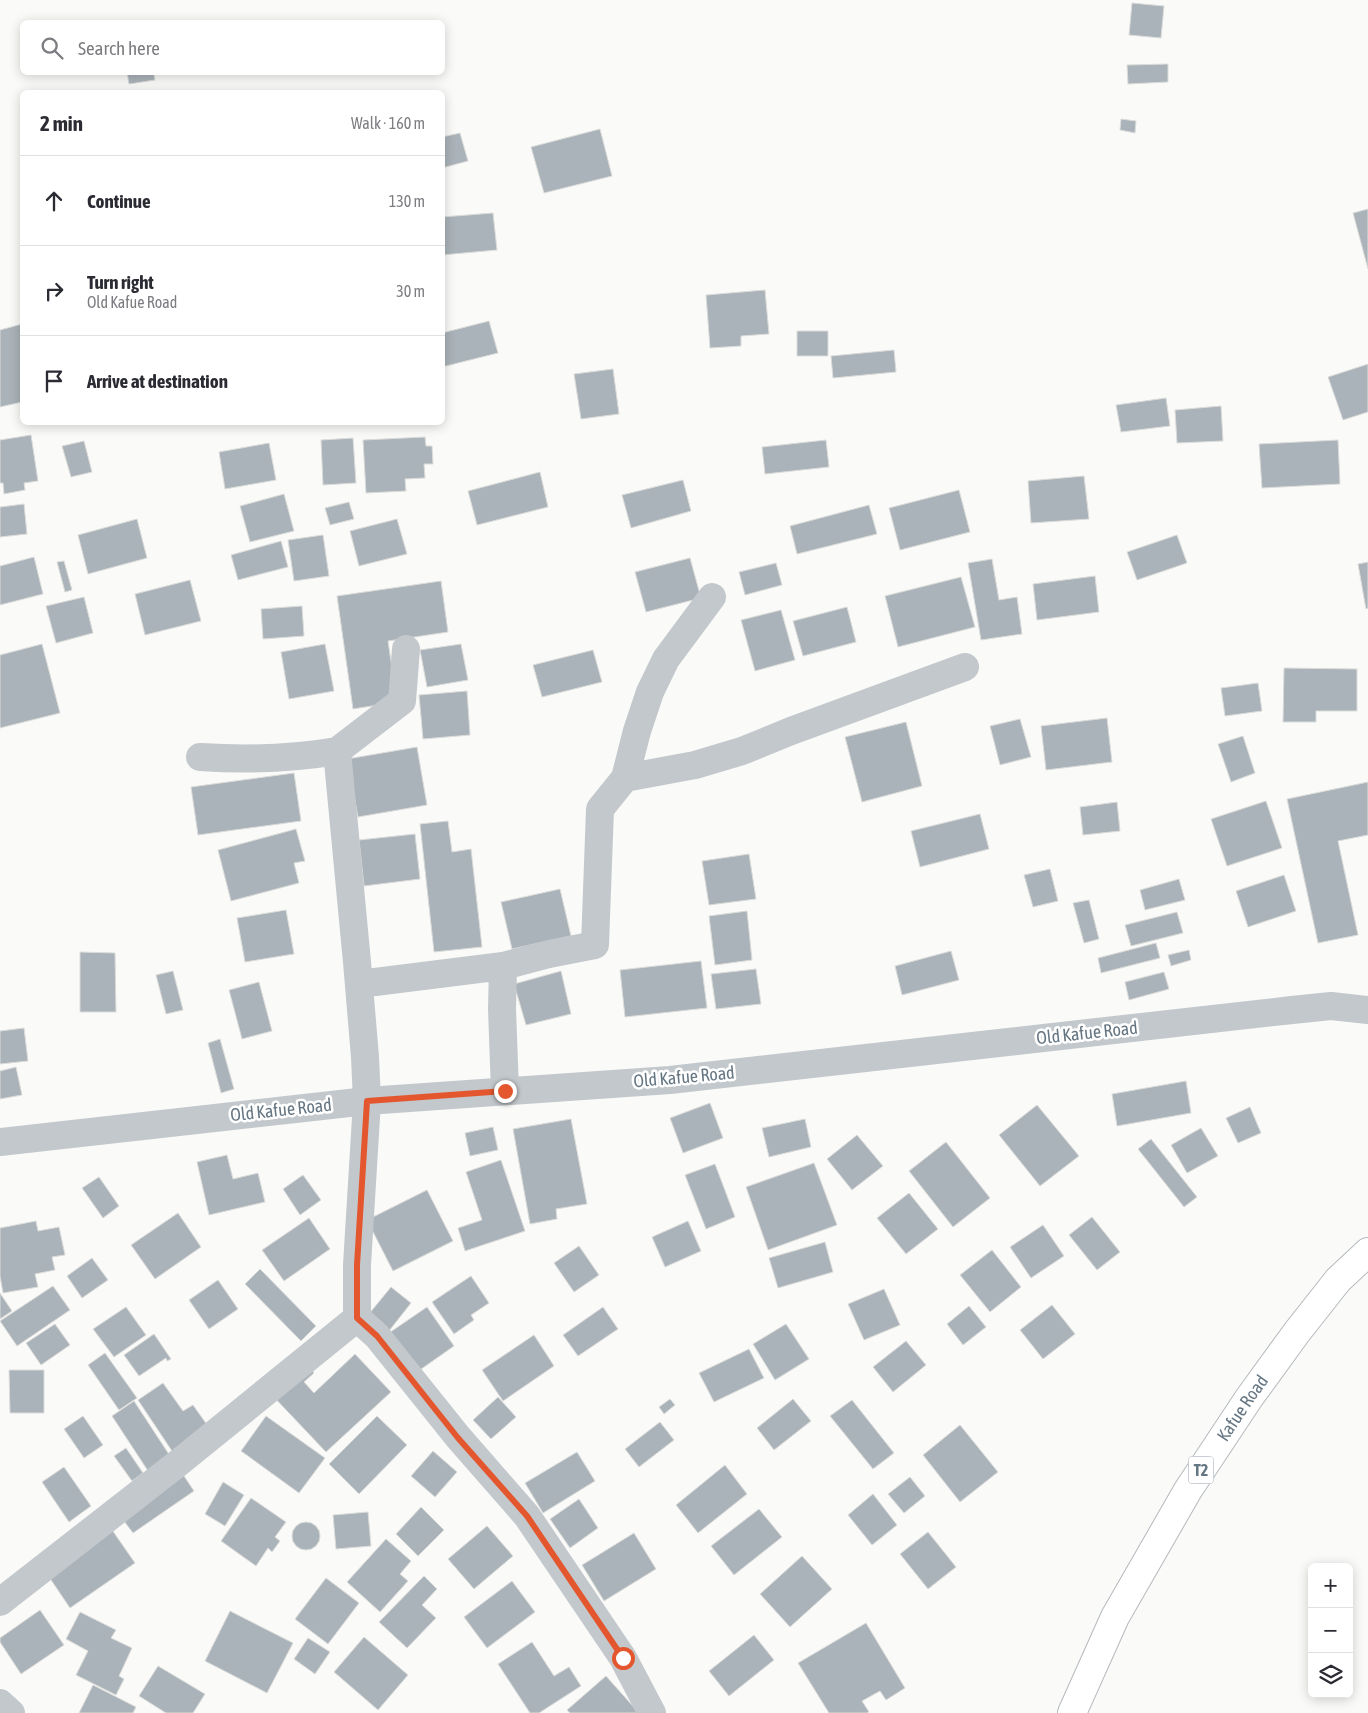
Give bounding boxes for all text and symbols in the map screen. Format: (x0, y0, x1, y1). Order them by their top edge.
search box (20, 20, 445, 75)
icon: search (38, 34, 66, 62)
text: Search here (78, 37, 160, 59)
text: 2 min (40, 111, 83, 135)
text: Walk · 160 m (351, 114, 425, 132)
icon: ahead (40, 187, 68, 215)
text: Continue (87, 190, 151, 212)
text: 130 m (389, 192, 425, 210)
text: Turn right (87, 271, 154, 293)
icon: right (40, 277, 68, 305)
text: 30 m (396, 282, 425, 300)
text: Old Kafue Road (87, 293, 177, 311)
icon: arrive (40, 367, 68, 395)
text: Arrive at destination (87, 370, 228, 392)
street label: Old Kafue Road (1035, 1017, 1139, 1048)
street label: Old Kafue Road (632, 1062, 735, 1091)
route end (494, 1080, 517, 1103)
street label: Old Kafue Road (229, 1094, 333, 1125)
street label: Kafue Road (1212, 1371, 1272, 1445)
road number: T2 (1188, 1456, 1214, 1484)
map controls (1308, 1563, 1353, 1698)
button: + (1308, 1563, 1353, 1608)
button: − (1308, 1608, 1353, 1653)
route start (612, 1647, 635, 1670)
button: layers (1308, 1653, 1353, 1698)

